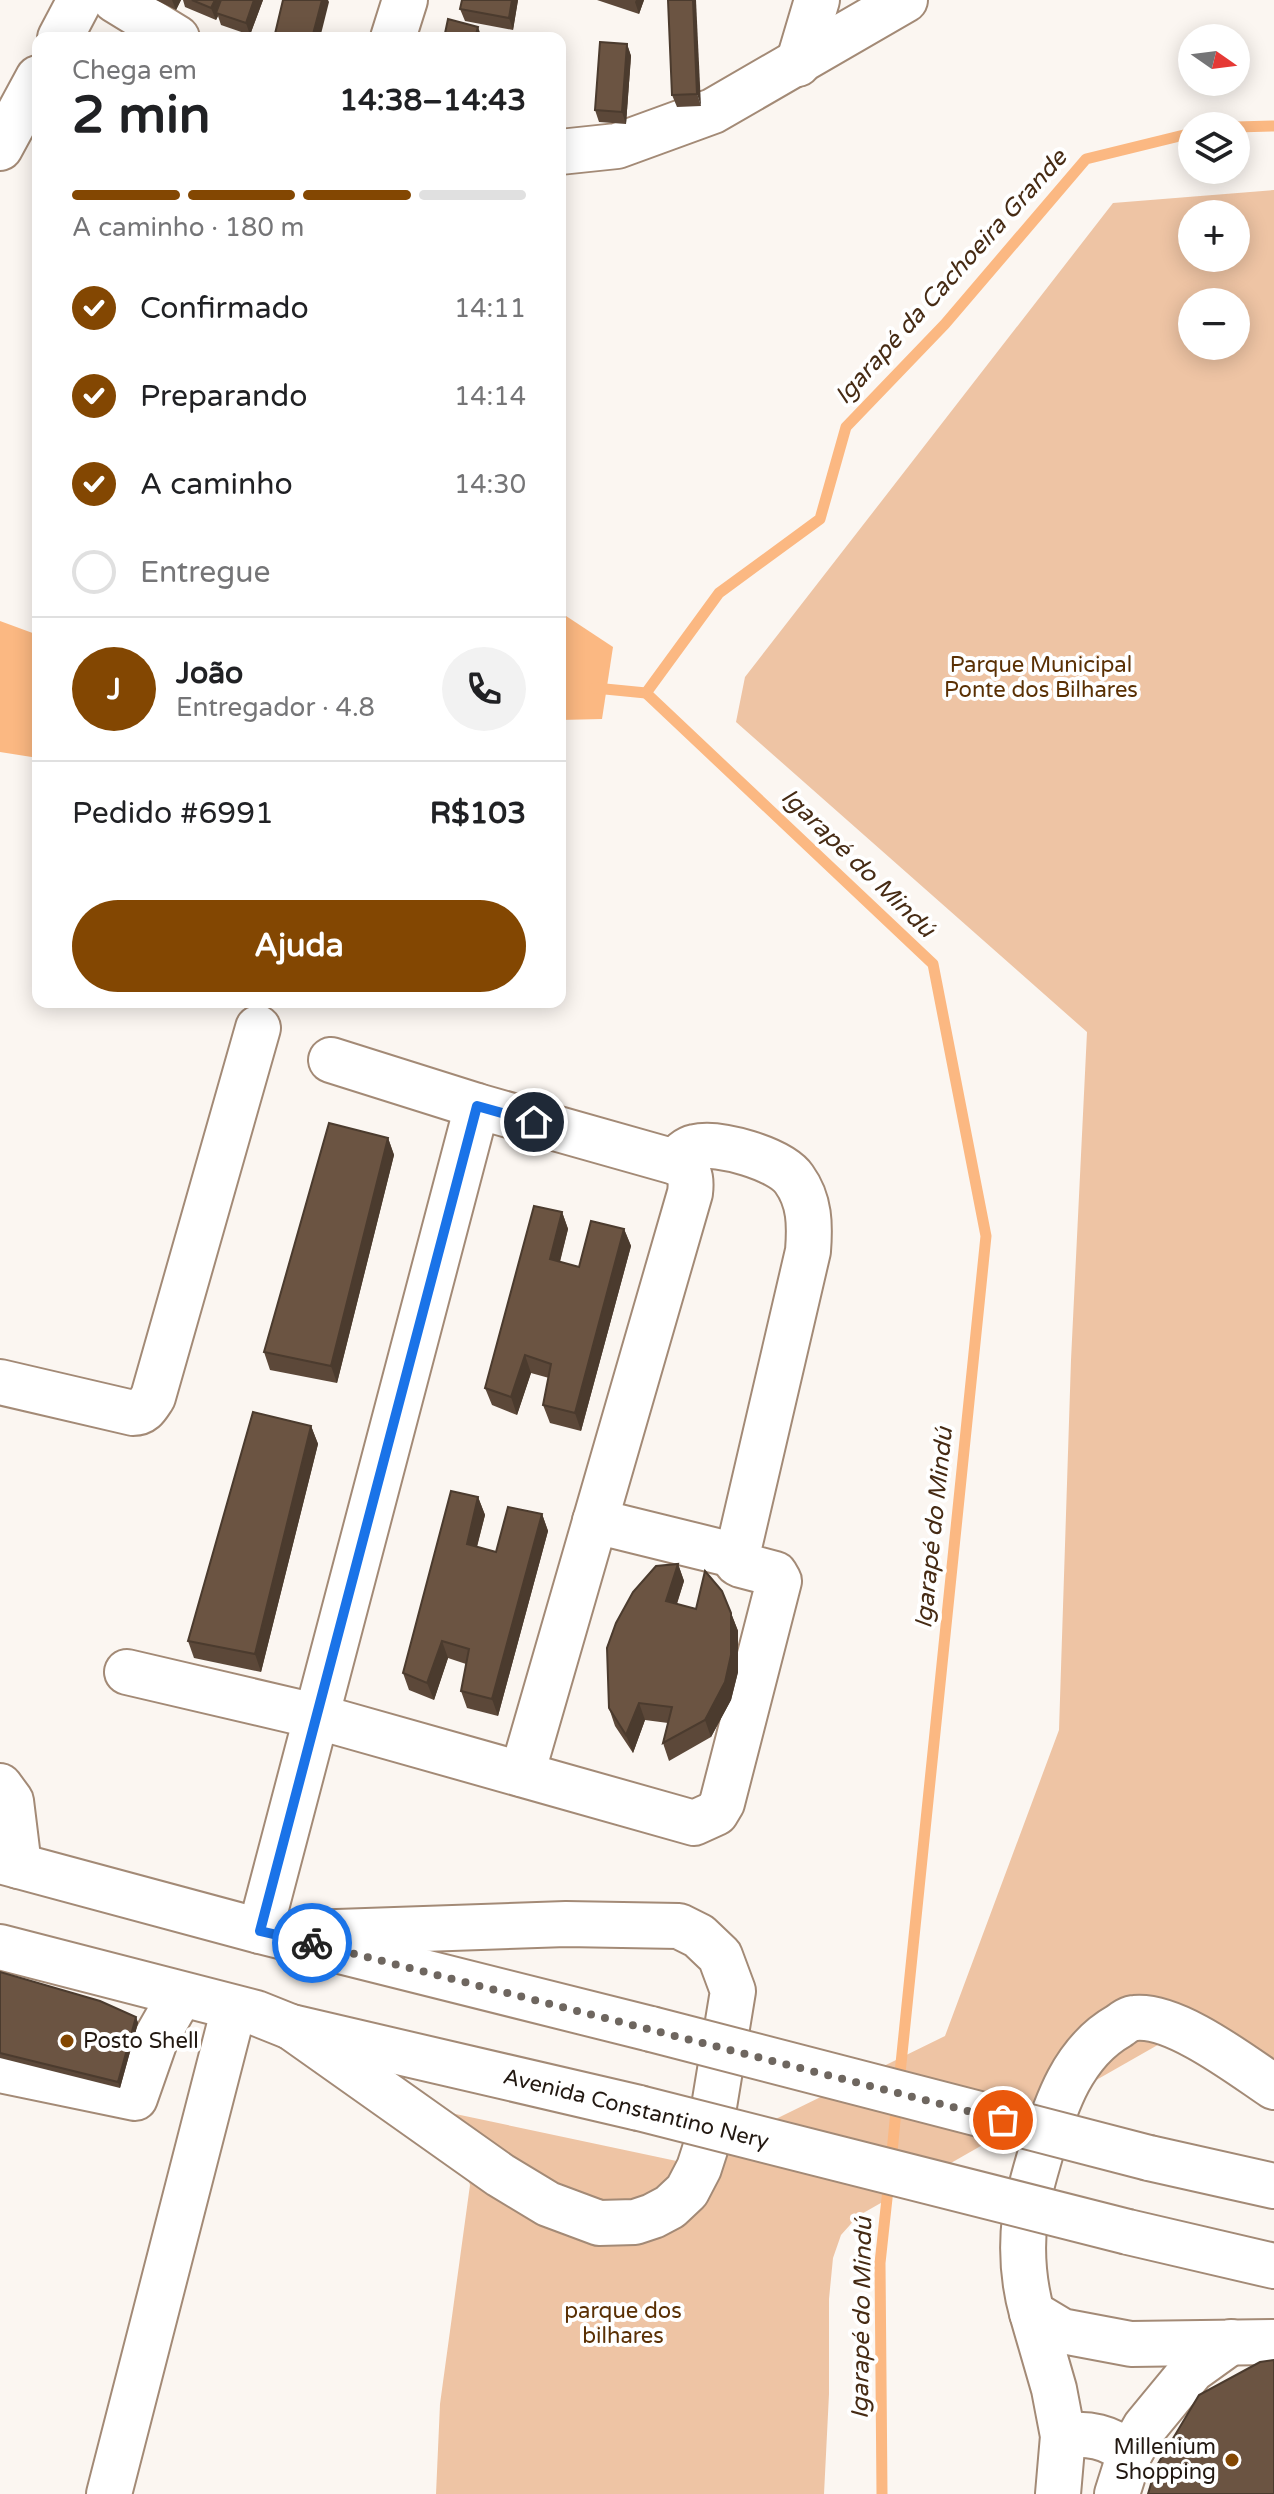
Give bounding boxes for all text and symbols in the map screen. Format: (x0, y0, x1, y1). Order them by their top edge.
north arrow (1178, 24, 1250, 96)
map controls (1178, 24, 1250, 360)
text: Chega em (72, 55, 197, 86)
text: 14:38–14:43 (339, 82, 526, 119)
text: 2 min (72, 84, 211, 147)
button: layers (1178, 112, 1250, 184)
water label: Igarapé da Cachoeira Grande (829, 143, 1074, 410)
button: + (1178, 200, 1250, 272)
text: A caminho · 180 m (72, 212, 304, 243)
icon: check (72, 286, 116, 330)
button: − (1178, 288, 1250, 360)
text: Confirmado (140, 290, 309, 327)
text: 14:11 (454, 293, 526, 324)
icon: check (72, 374, 116, 418)
text: Preparando (140, 378, 308, 415)
text: 14:14 (454, 381, 526, 412)
icon: check (72, 462, 116, 506)
text: A caminho (140, 466, 293, 503)
text: 14:30 (454, 469, 526, 500)
text: Entregue (140, 554, 271, 591)
button: phone (442, 647, 526, 731)
park label: Parque Municipal Ponte dos Bilhares (944, 652, 1138, 703)
text: João (176, 655, 243, 692)
text: J (107, 671, 121, 708)
text: Entregador · 4.8 (176, 692, 375, 723)
water label: Igarapé do Mindú (775, 782, 942, 945)
text: Pedido #6991 (72, 795, 274, 832)
text: R$103 (430, 795, 526, 832)
button: Ajuda (72, 900, 526, 992)
pin (500, 1088, 568, 1156)
icon: home (512, 1100, 556, 1144)
water label: Igarapé do Mindú (909, 1425, 959, 1630)
courier (272, 1903, 352, 1983)
icon: bike (290, 1921, 334, 1965)
place label: Posto Shell (83, 2028, 199, 2054)
marker: Posto Shell (58, 2032, 76, 2050)
street label: Avenida Constantino Nery (500, 2063, 772, 2155)
pin (969, 2086, 1037, 2154)
icon: bag (981, 2098, 1025, 2142)
water label: Igarapé do Mindú (846, 2215, 878, 2419)
park label: parque dos bilhares (564, 2298, 682, 2349)
place label: Millenium Shopping (1114, 2434, 1216, 2485)
marker: Millenium Shopping (1223, 2451, 1241, 2469)

